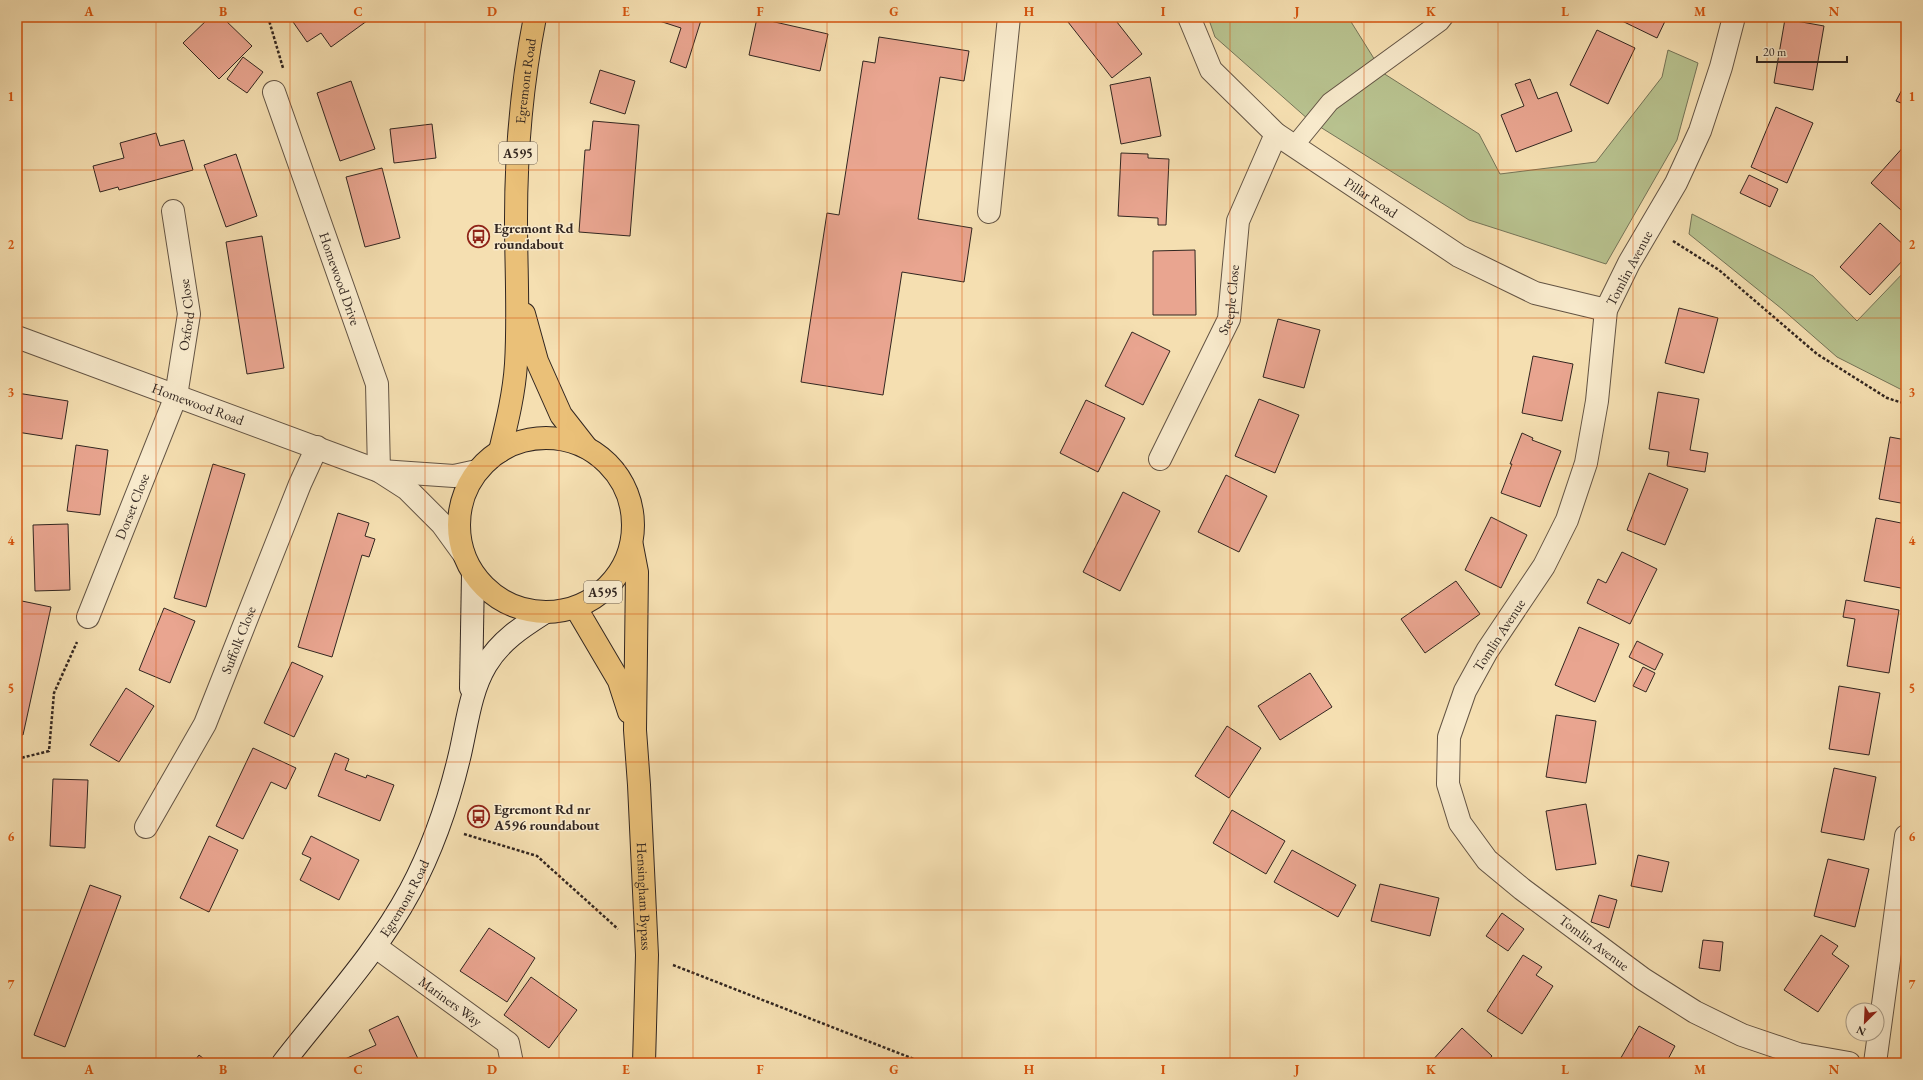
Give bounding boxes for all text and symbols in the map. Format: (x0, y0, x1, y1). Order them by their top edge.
text: A (83, 3, 94, 20)
text: B (219, 3, 227, 20)
text: C (353, 3, 363, 20)
text: D (487, 3, 497, 20)
text: E (622, 3, 630, 20)
text: F (756, 3, 764, 20)
text: G (889, 3, 899, 20)
text: H (1024, 3, 1035, 20)
text: I (1161, 3, 1166, 20)
text: J (1293, 3, 1300, 20)
text: K (1426, 3, 1437, 20)
text: L (1561, 3, 1569, 20)
text: M (1694, 3, 1706, 20)
text: N (1829, 3, 1840, 20)
street label: Egremont Road (511, 36, 540, 124)
scale bar (1757, 38, 1847, 64)
text: 20 m (1763, 44, 1787, 60)
text: 1 (8, 88, 15, 105)
text: 1 (1909, 88, 1916, 105)
road number: A595 (499, 142, 537, 164)
street label: Pillar Road (1341, 173, 1402, 222)
place label: Egremont Rd roundabout (494, 219, 574, 253)
bus stop icon: Egremont Rd roundabout (466, 223, 492, 249)
street label: Tomlin Avenue (1602, 227, 1657, 309)
street label: Homewood Drive (315, 230, 365, 328)
text: 2 (8, 236, 15, 253)
text: 2 (1909, 236, 1916, 253)
street label: Steeple Close (1214, 264, 1243, 338)
street label: Oxford Close (174, 277, 198, 352)
street label: Homewood Road (149, 379, 247, 430)
text: 3 (8, 384, 15, 401)
text: 3 (1909, 384, 1916, 401)
street label: Dorset Close (111, 470, 153, 542)
text: 4 (8, 532, 15, 549)
text: 4 (1909, 532, 1916, 549)
road number: A595 (584, 581, 622, 603)
street label: Tomlin Avenue (1469, 595, 1529, 675)
street label: Suffolk Close (217, 603, 260, 677)
text: 5 (8, 680, 14, 697)
text: 5 (1909, 680, 1915, 697)
place label: Egremont Rd nr A596 roundabout (493, 800, 600, 834)
bus stop icon: Egremont Rd nr A596 roundabout (466, 804, 492, 830)
text: 6 (8, 828, 15, 845)
text: 6 (1909, 828, 1916, 845)
street label: Hensingham Bypass (633, 842, 656, 951)
street label: Egremont Road (375, 856, 433, 940)
street label: Tomlin Avenue (1555, 911, 1633, 975)
street label: Mariners Way (415, 972, 486, 1031)
text: 7 (8, 976, 15, 993)
text: 7 (1909, 976, 1916, 993)
north arrow (1845, 1002, 1885, 1042)
text: N (1854, 1023, 1868, 1039)
text: A (83, 1061, 94, 1078)
text: B (219, 1061, 227, 1078)
text: C (353, 1061, 363, 1078)
text: D (487, 1061, 497, 1078)
text: E (622, 1061, 630, 1078)
text: F (756, 1061, 764, 1078)
text: G (889, 1061, 899, 1078)
text: H (1024, 1061, 1035, 1078)
text: I (1161, 1061, 1166, 1078)
text: J (1293, 1061, 1300, 1078)
text: K (1426, 1061, 1437, 1078)
text: L (1561, 1061, 1569, 1078)
text: M (1694, 1061, 1706, 1078)
text: N (1829, 1061, 1840, 1078)

